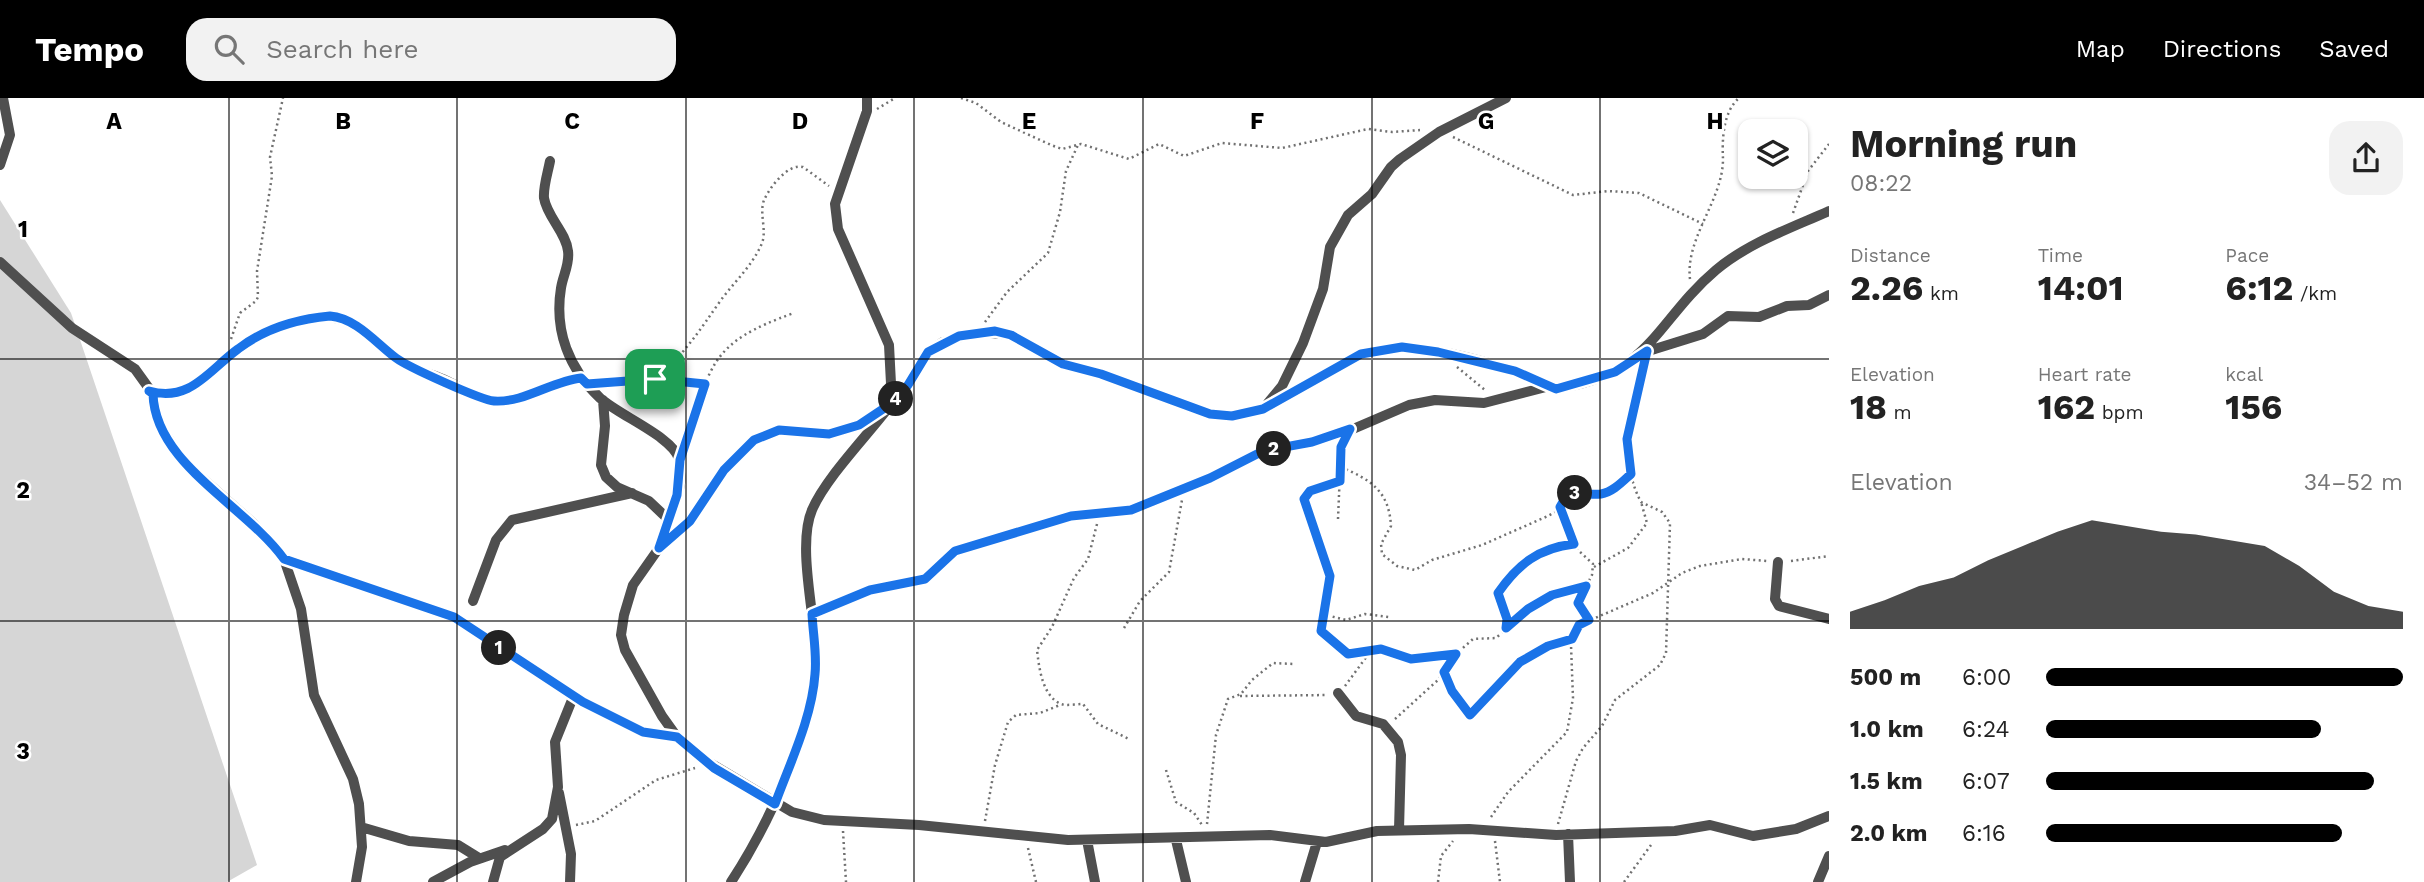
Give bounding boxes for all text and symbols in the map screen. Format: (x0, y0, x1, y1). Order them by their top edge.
search box (186, 18, 676, 81)
text: Tempo (35, 30, 144, 69)
icon: search (210, 30, 248, 68)
text: Search here (266, 34, 419, 64)
text: Map (2076, 35, 2125, 63)
text: Directions (2163, 35, 2281, 63)
text: Saved (2319, 35, 2389, 63)
text: A (106, 108, 122, 135)
text: B (335, 108, 351, 135)
text: C (564, 108, 580, 135)
text: D (792, 108, 808, 135)
text: E (1022, 108, 1036, 135)
text: F (1250, 108, 1264, 135)
text: G (1478, 108, 1494, 135)
text: H (1706, 108, 1724, 135)
map controls (1738, 119, 1808, 189)
button: layers (1738, 119, 1808, 189)
button: share (2329, 121, 2403, 195)
text: Morning run (1850, 122, 2077, 166)
text: 08:22 (1850, 170, 1912, 197)
text: 1 (18, 216, 28, 243)
text: Distance (1850, 244, 1931, 267)
text: Time (2038, 244, 2083, 267)
text: Pace (2225, 244, 2269, 267)
text: 2.26 (1850, 267, 1923, 309)
text: 14:01 (2038, 267, 2124, 309)
text: 6:12 (2225, 267, 2293, 309)
text: km (1923, 282, 1959, 305)
text: /km (2293, 282, 2337, 305)
pin (625, 349, 685, 409)
icon: arrive (636, 360, 674, 398)
text: Elevation (1850, 363, 1935, 386)
text: Heart rate (2038, 363, 2132, 386)
text: kcal (2225, 363, 2263, 386)
pin: 4 (878, 382, 914, 416)
text: 18 (1850, 386, 1887, 428)
text: 162 (2038, 386, 2095, 428)
text: 156 (2225, 386, 2282, 428)
text: 4 (889, 387, 902, 410)
text: m (1887, 401, 1912, 424)
text: bpm (2095, 401, 2144, 424)
pin: 2 (1256, 432, 1292, 466)
text: 2 (1268, 437, 1279, 460)
text: Elevation (1850, 469, 1953, 496)
text: 34–52 m (2304, 469, 2403, 496)
pin: 3 (1558, 476, 1592, 510)
text: 2 (16, 477, 30, 504)
text: 3 (1569, 481, 1580, 504)
pin: 1 (482, 630, 516, 666)
text: 1 (494, 636, 503, 659)
text: 500 m (1850, 664, 1921, 691)
text: 6:00 (1962, 664, 2011, 691)
text: 1.0 km (1850, 716, 1924, 743)
text: 6:24 (1962, 716, 2010, 743)
text: 3 (16, 738, 30, 765)
text: 1.5 km (1850, 768, 1923, 795)
text: 6:07 (1962, 768, 2010, 795)
text: 2.0 km (1850, 820, 1928, 847)
text: 6:16 (1962, 820, 2006, 847)

